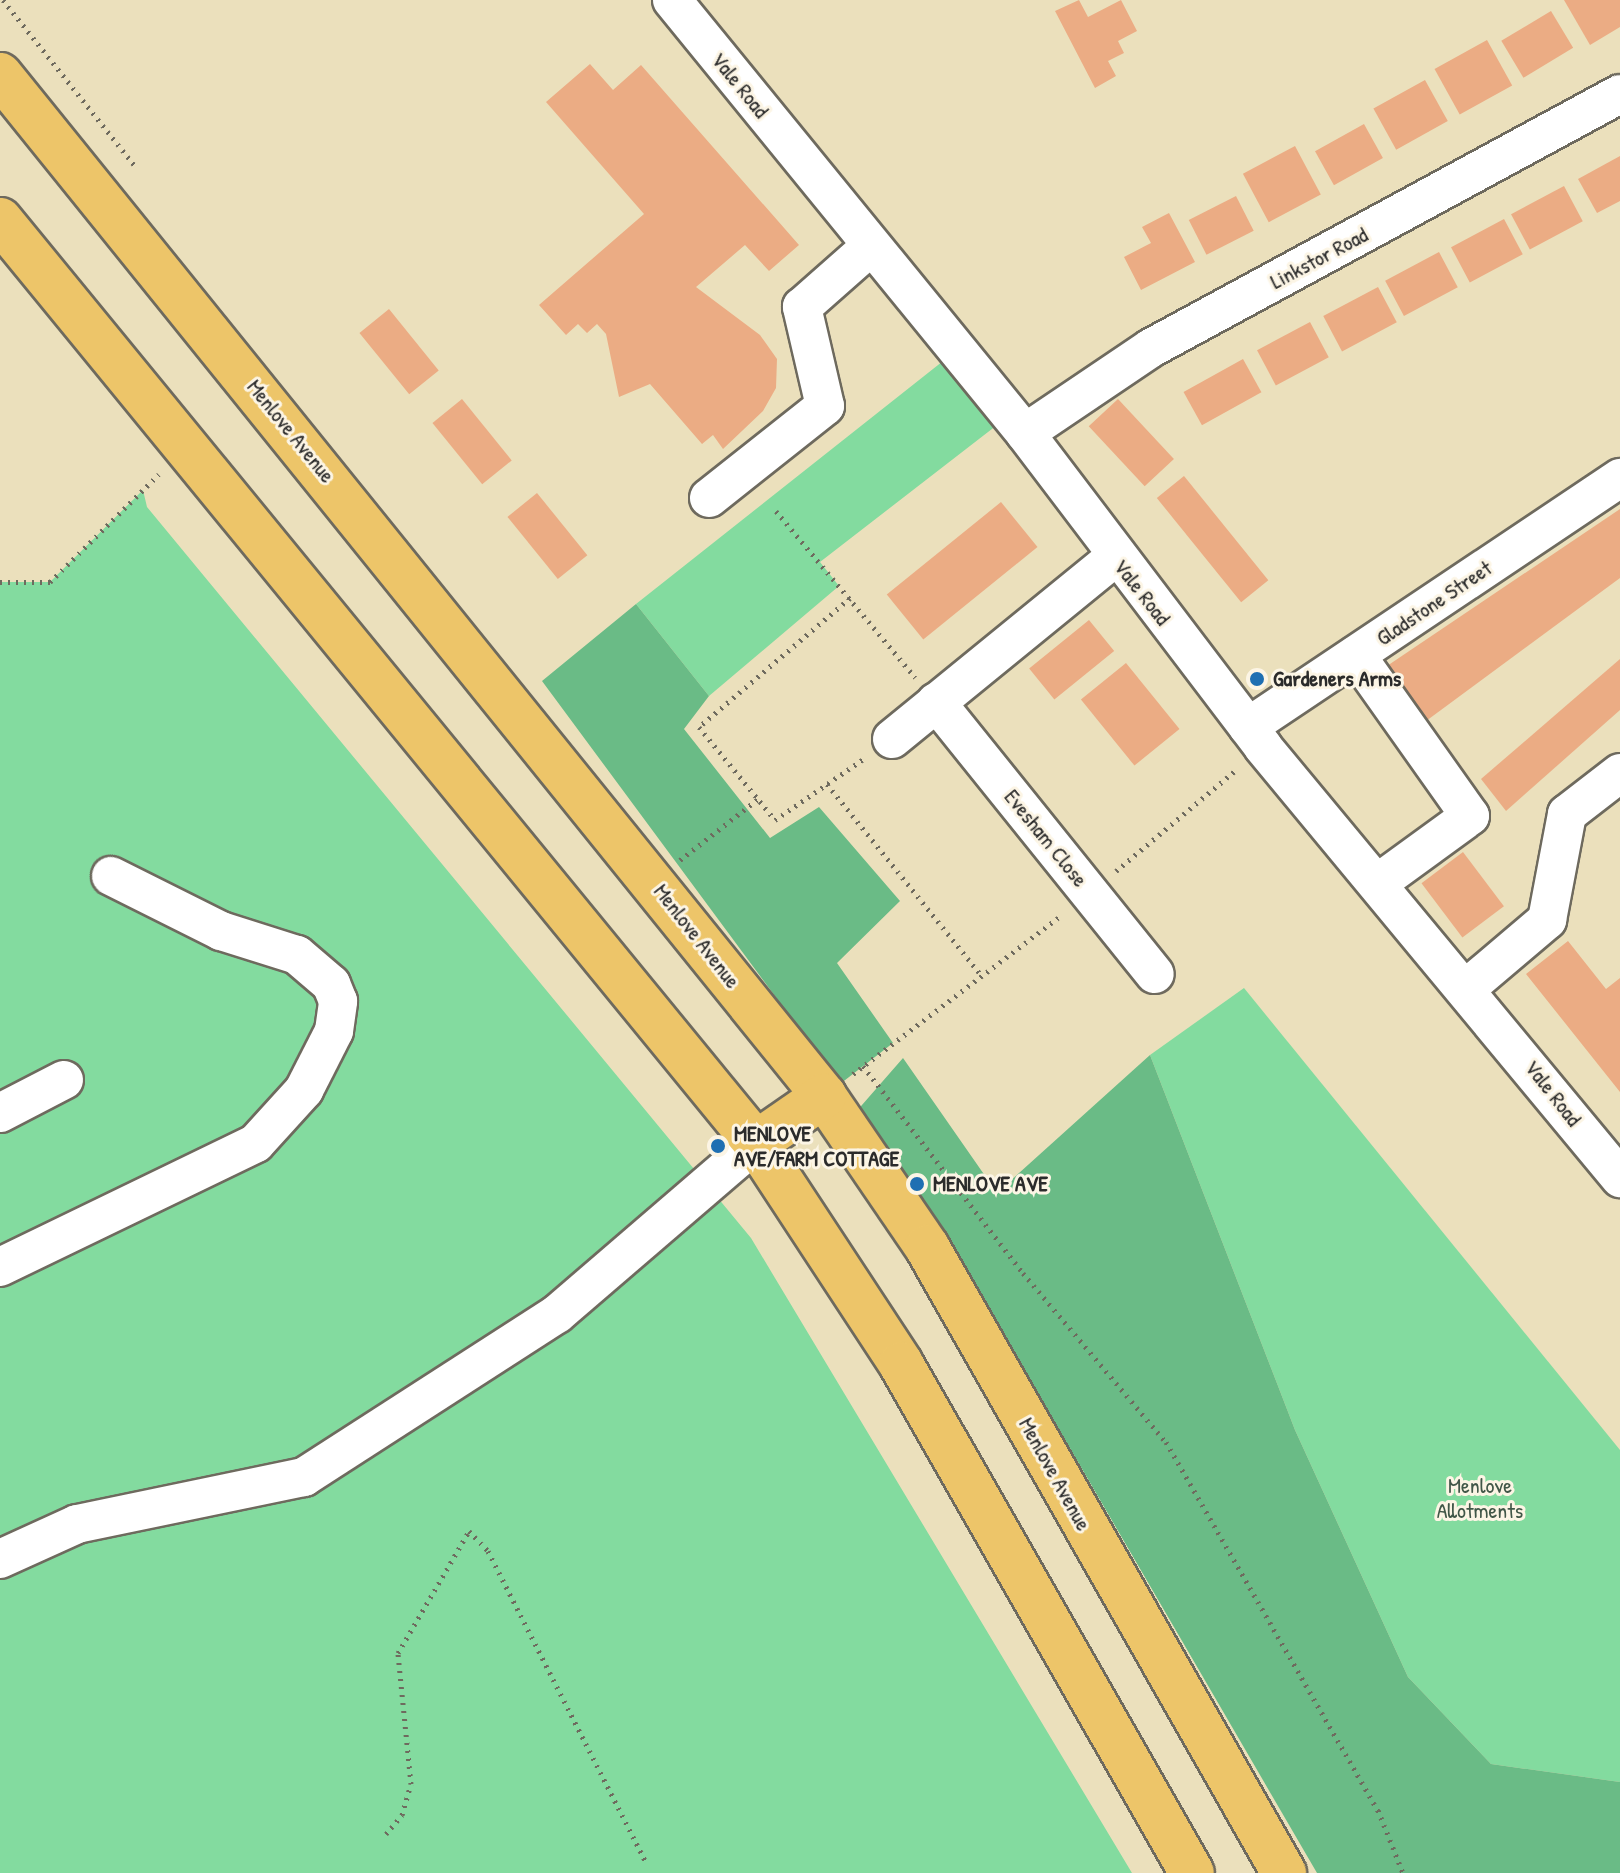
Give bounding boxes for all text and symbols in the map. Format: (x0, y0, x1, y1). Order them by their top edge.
street label: Vale Road (706, 47, 774, 123)
street label: Linkstor Road (1266, 221, 1372, 295)
street label: Menlove Avenue (241, 374, 341, 488)
street label: Vale Road (1108, 554, 1176, 630)
street label: Gladstone Street (1371, 555, 1497, 651)
place label: Gardeners Arms (1273, 666, 1401, 692)
marker: Gardeners Arms (1248, 670, 1266, 688)
street label: Evesham Close (999, 784, 1093, 892)
street label: Menlove Avenue (648, 879, 746, 993)
street label: Vale Road (1519, 1055, 1587, 1131)
place label: MENLOVE AVE/FARM COTTAGE (734, 1120, 899, 1172)
marker: MENLOVE AVE/FARM COTTAGE (709, 1137, 727, 1155)
place label: MENLOVE AVE (933, 1171, 1048, 1197)
marker: MENLOVE AVE (908, 1175, 926, 1193)
street label: Menlove Avenue (1013, 1413, 1097, 1535)
park label: Menlove Allotments (1437, 1472, 1523, 1524)

